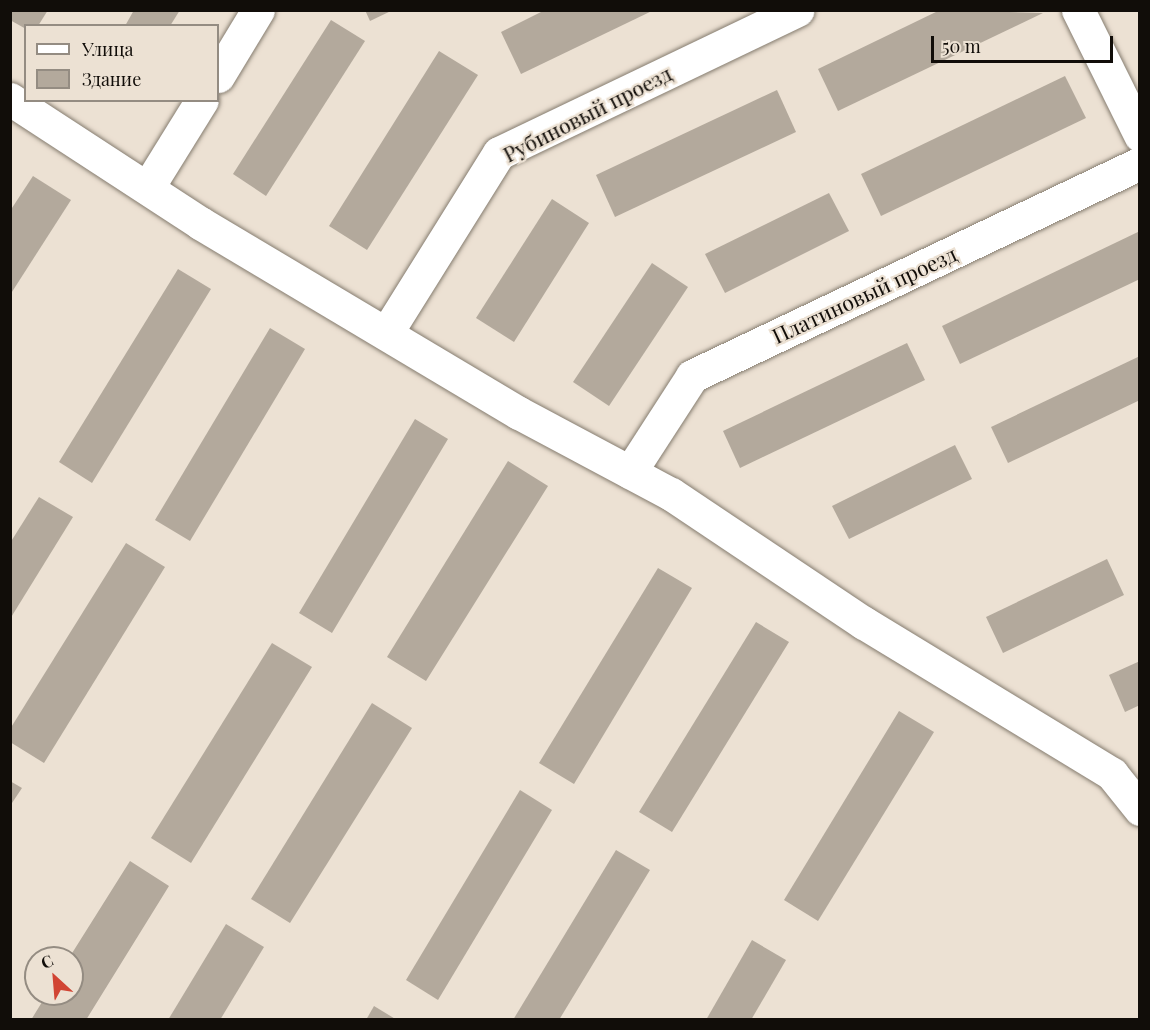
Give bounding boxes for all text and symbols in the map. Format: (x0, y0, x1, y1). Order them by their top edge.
legend (24, 24, 219, 102)
scale bar (934, 24, 1116, 62)
text: 50 m (942, 34, 981, 58)
text: Улица (82, 37, 133, 61)
street label: Рубиновый проезд (498, 60, 676, 166)
text: Здание (82, 67, 141, 91)
street label: Платиновый проезд (768, 240, 960, 348)
north arrow (24, 946, 84, 1006)
text: С (37, 949, 56, 973)

